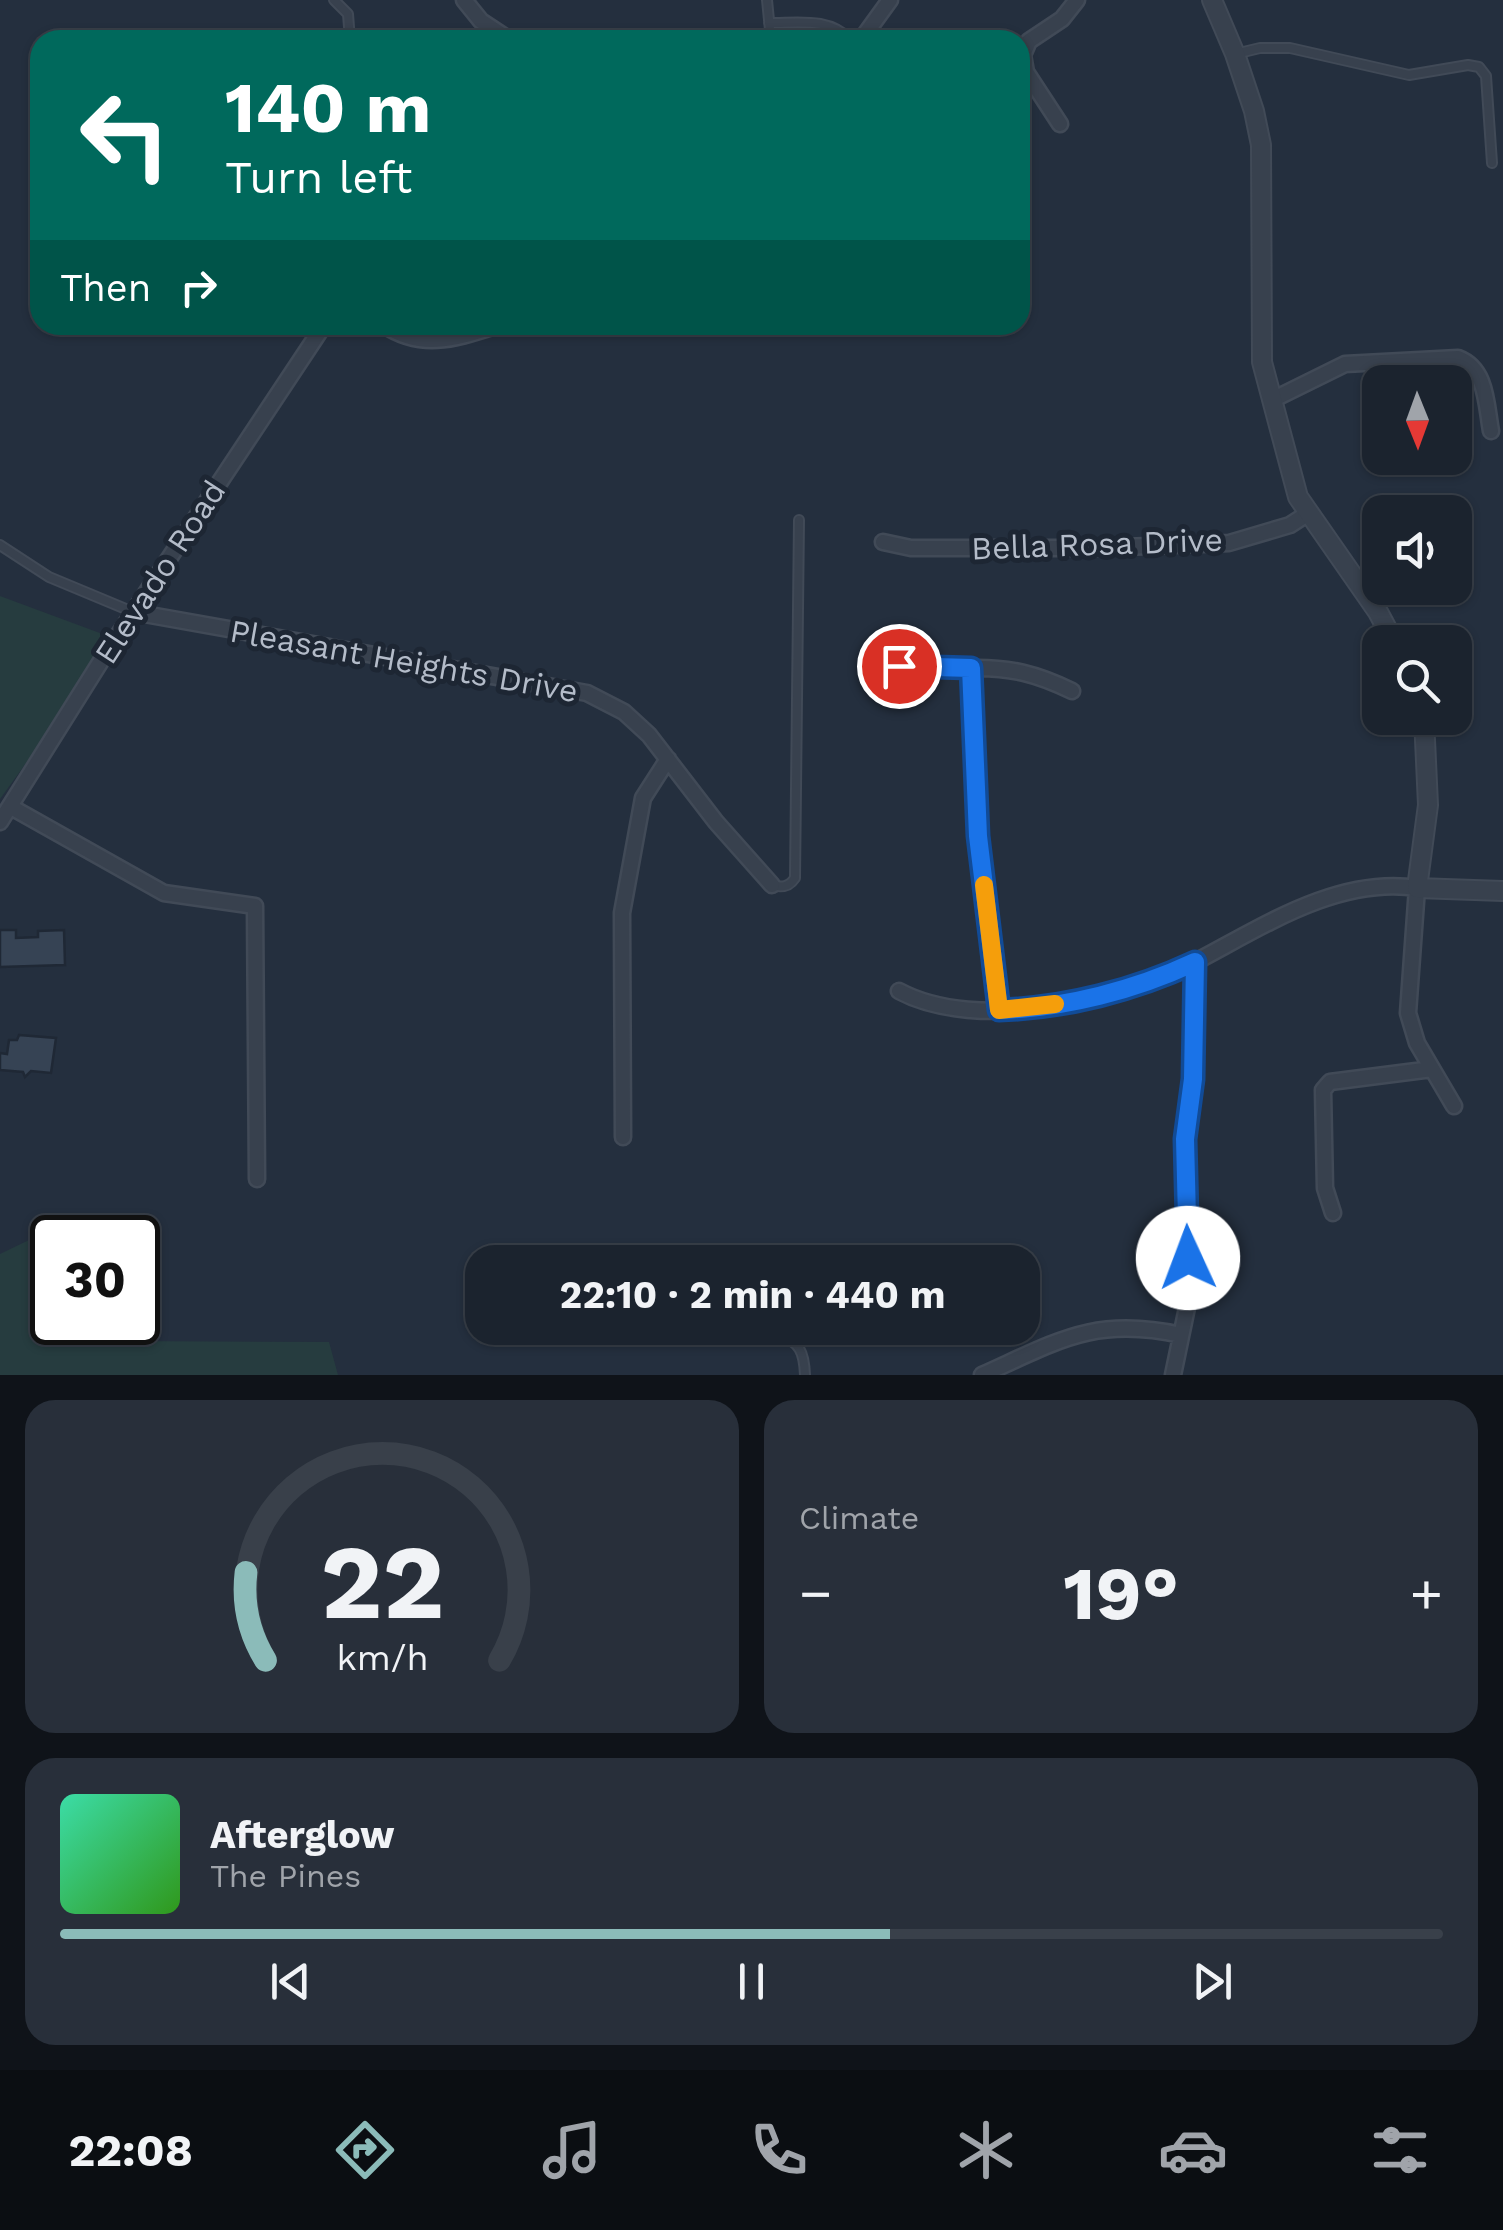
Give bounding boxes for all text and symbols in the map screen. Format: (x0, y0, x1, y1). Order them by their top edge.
text: 140 m (225, 67, 431, 149)
icon: left (60, 70, 190, 200)
text: Turn left (225, 151, 412, 204)
icon: right (171, 260, 226, 315)
text: Then (60, 266, 151, 310)
north arrow (1362, 365, 1472, 475)
map controls (1362, 365, 1472, 735)
street label: Elevado Road (87, 473, 233, 671)
button: sound (1362, 495, 1472, 605)
street label: Bella Rosa Drive (970, 521, 1224, 567)
street label: Pleasant Heights Drive (227, 612, 581, 710)
pin (857, 624, 942, 709)
button: search (1362, 625, 1472, 735)
icon: arrive (872, 639, 927, 694)
position arrow (1136, 1206, 1240, 1310)
speed limit sign: 30 (30, 1215, 160, 1345)
text: 22:10 · 2 min · 440 m (559, 1273, 946, 1317)
text: Climate (799, 1499, 919, 1537)
text: 22 (320, 1521, 444, 1643)
text: 19° (1063, 1549, 1179, 1637)
text: − (799, 1561, 832, 1625)
text: + (1410, 1561, 1443, 1625)
text: km/h (336, 1637, 428, 1679)
text: Afterglow (210, 1813, 395, 1857)
text: The Pines (210, 1857, 361, 1895)
icon: previous (263, 1954, 318, 2009)
icon: pause (724, 1954, 779, 2009)
icon: next (1185, 1954, 1240, 2009)
icon: directions (330, 2115, 400, 2185)
icon: music (537, 2115, 607, 2185)
icon: phone (744, 2115, 814, 2185)
icon: climate (951, 2115, 1021, 2185)
icon: car (1158, 2115, 1228, 2185)
icon: filters (1365, 2115, 1435, 2185)
text: 22:08 (68, 2124, 193, 2177)

